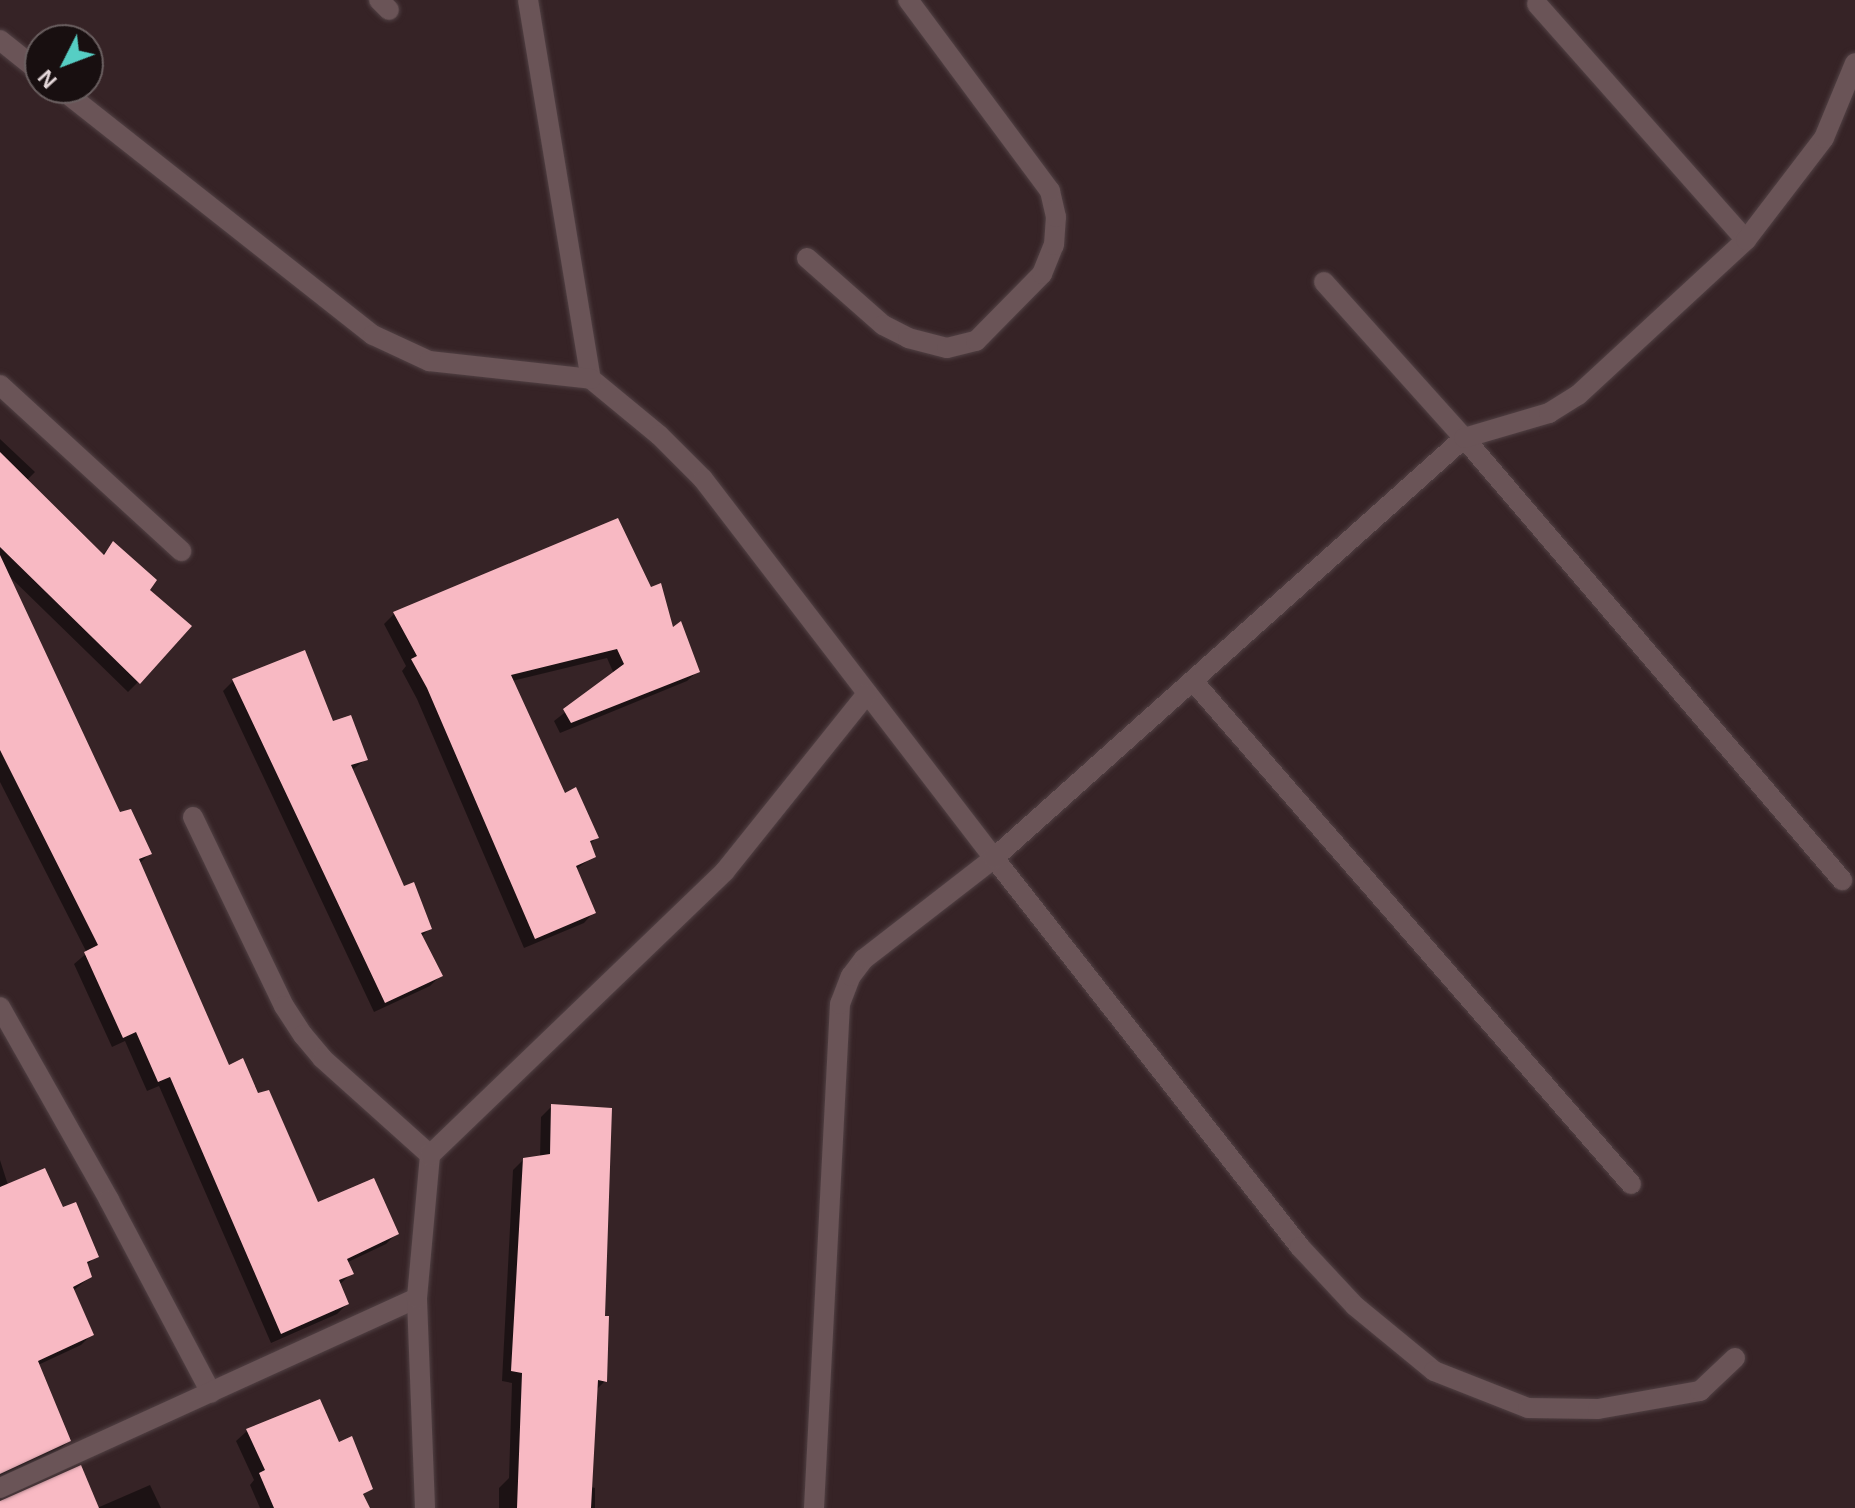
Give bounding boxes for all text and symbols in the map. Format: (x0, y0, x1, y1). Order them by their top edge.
north arrow (24, 24, 104, 104)
text: N (33, 65, 62, 93)

